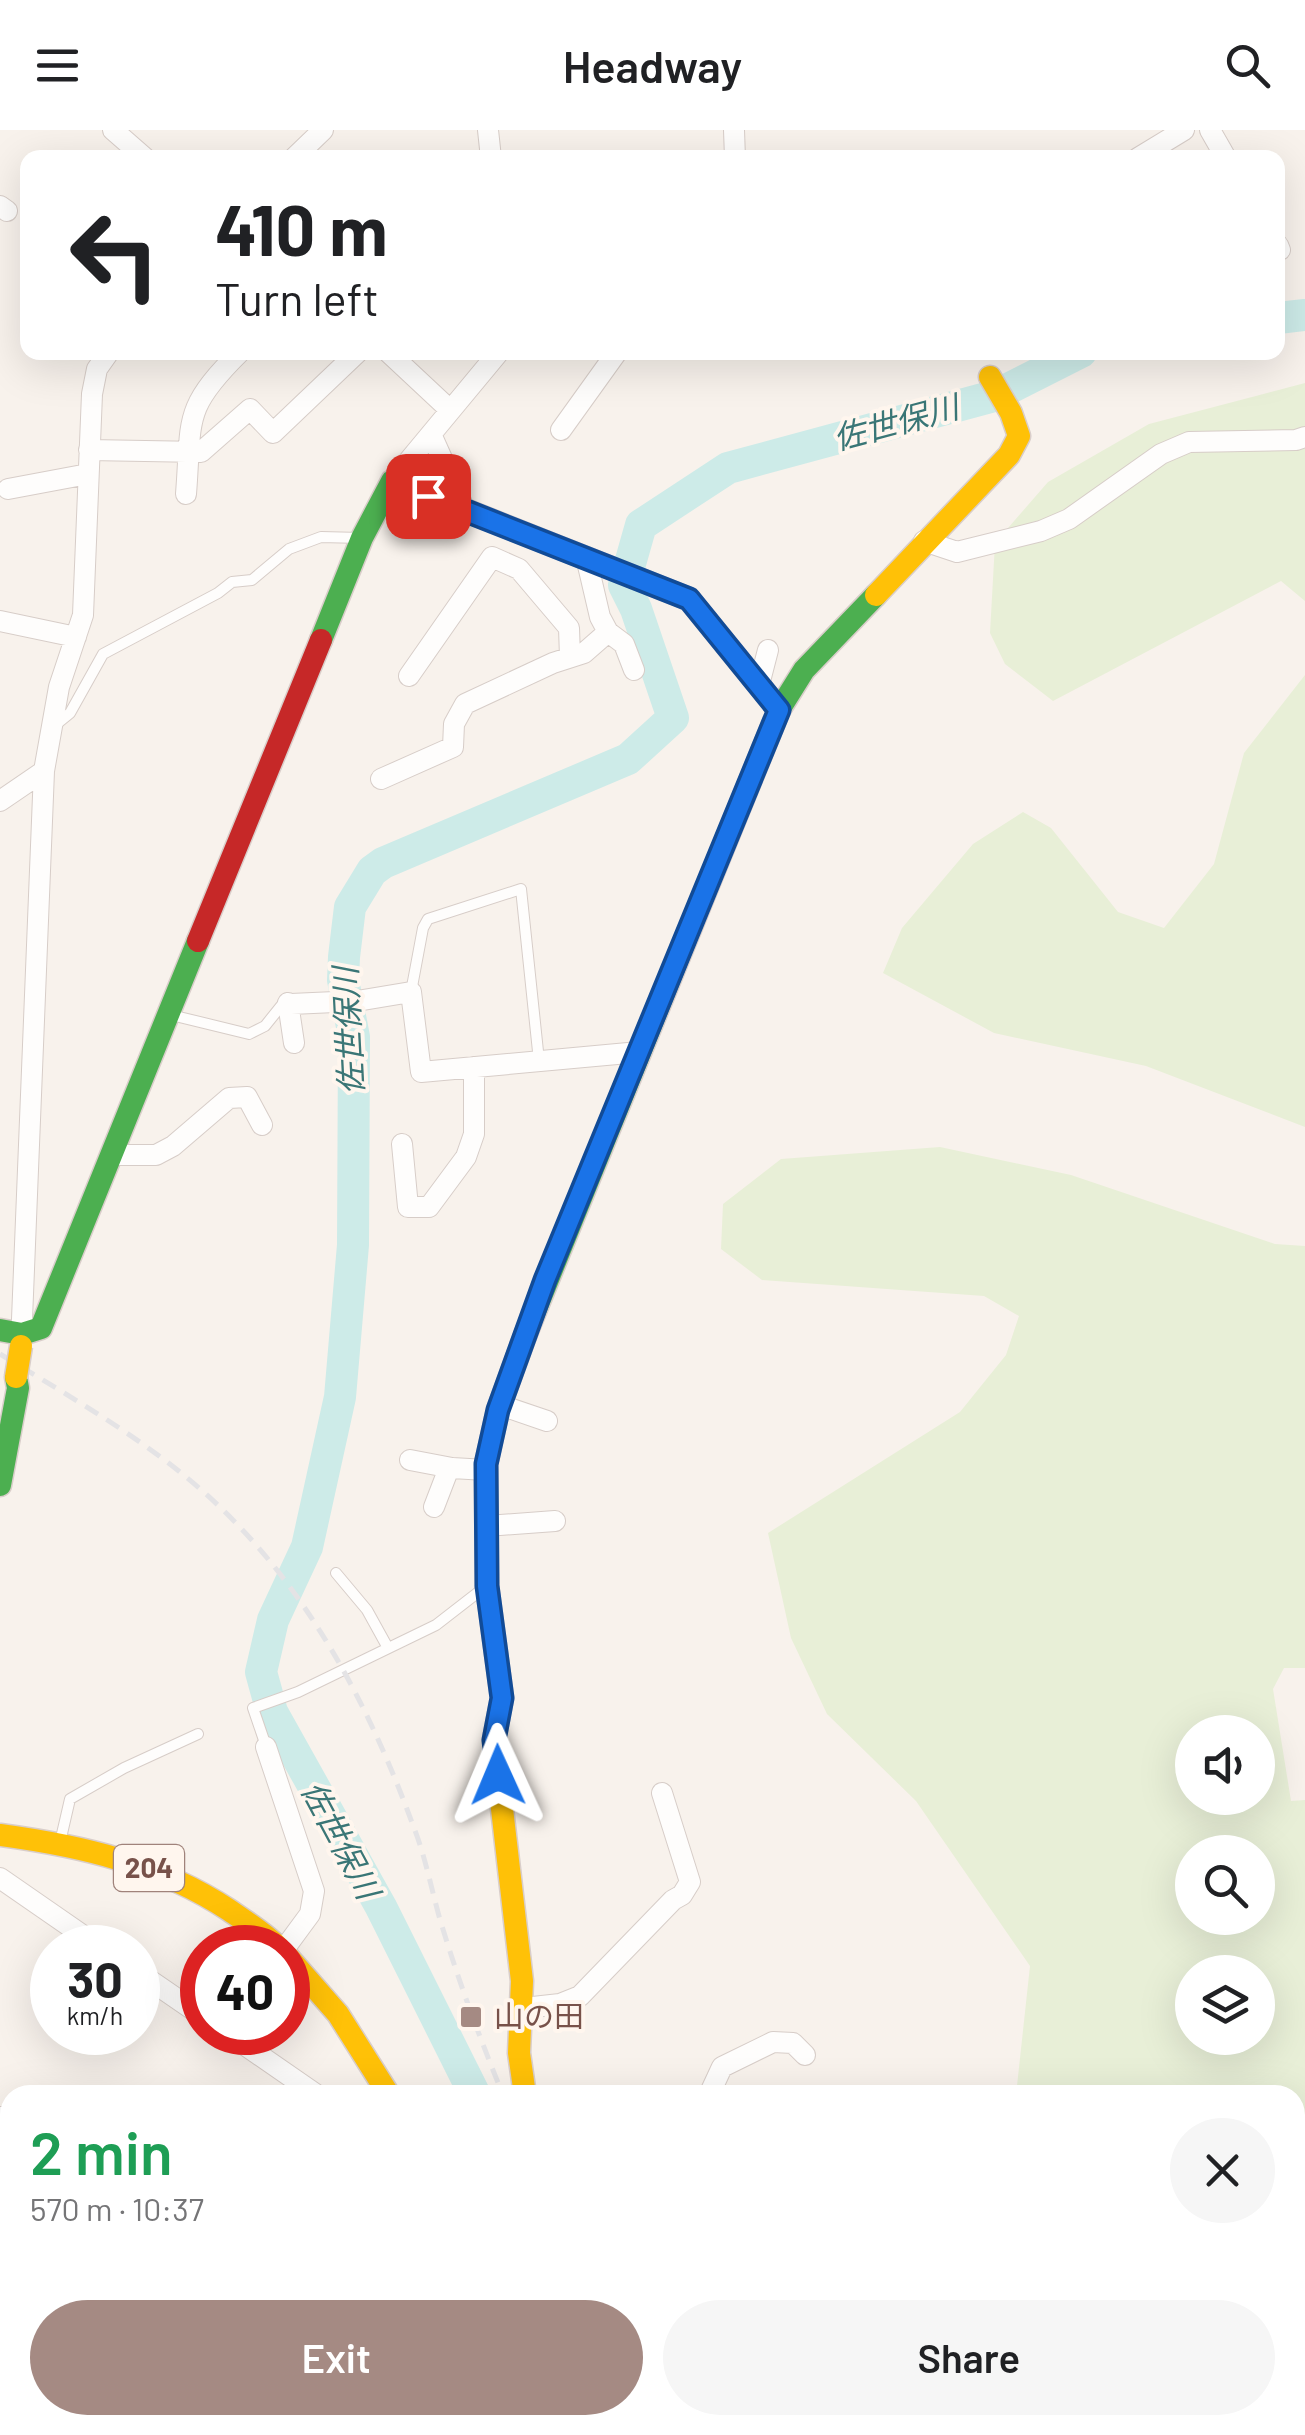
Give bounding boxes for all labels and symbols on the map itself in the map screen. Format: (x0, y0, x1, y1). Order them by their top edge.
water label: 佐世保川 (829, 385, 965, 456)
pin (386, 454, 471, 539)
water label: 佐世保川 (325, 963, 369, 1096)
position arrow (446, 1723, 550, 1827)
water label: 佐世保川 (295, 1774, 390, 1907)
road number: 204 (114, 1845, 184, 1891)
speed limit sign: 40 (180, 1925, 310, 2055)
place label: 山の田 (494, 1997, 584, 2033)
marker: 山の田 (458, 2004, 484, 2030)

